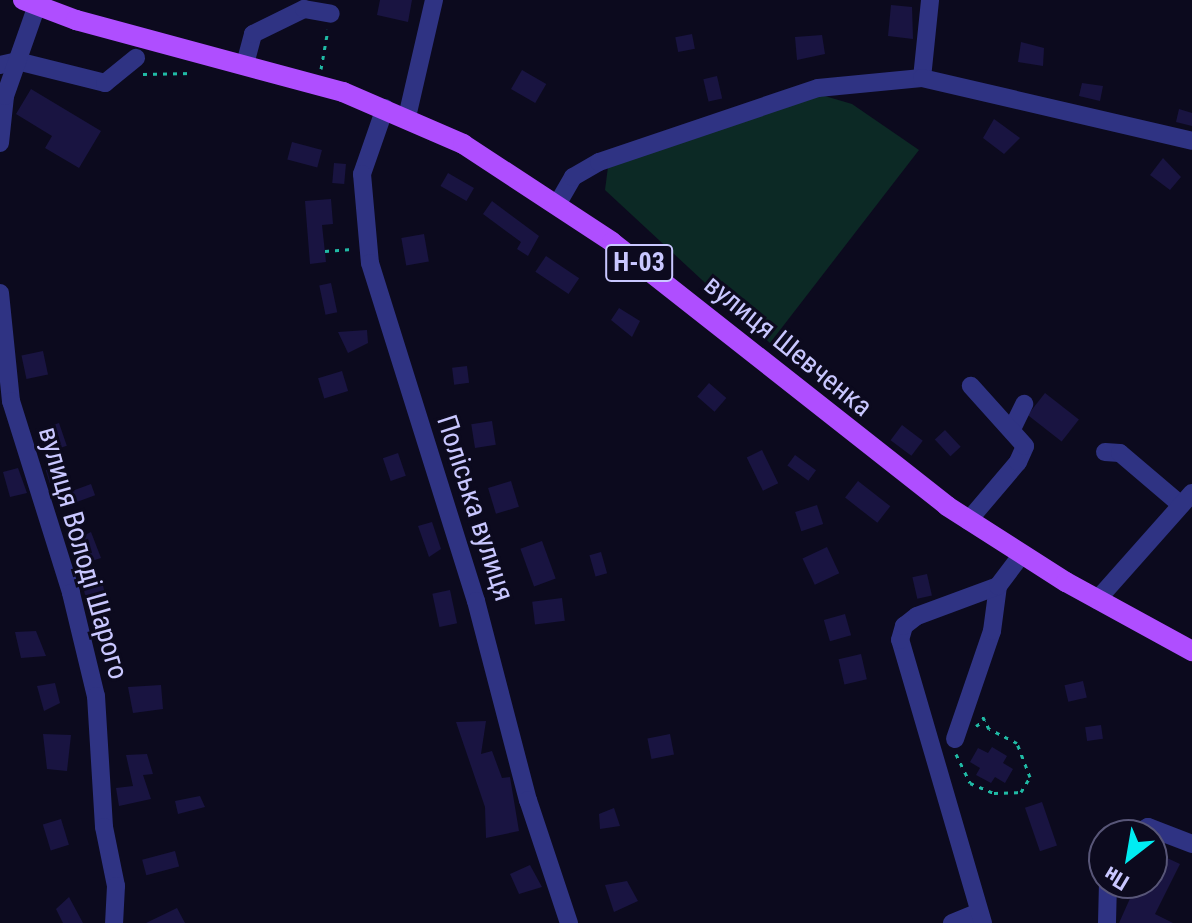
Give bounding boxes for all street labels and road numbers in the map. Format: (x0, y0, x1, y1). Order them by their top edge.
road number: Н-03 (605, 241, 673, 285)
street label: вулиця Шевченка (697, 268, 879, 424)
street label: Поліська вулиця (429, 411, 521, 605)
street label: вулиця Володі Шарого (31, 423, 135, 683)

